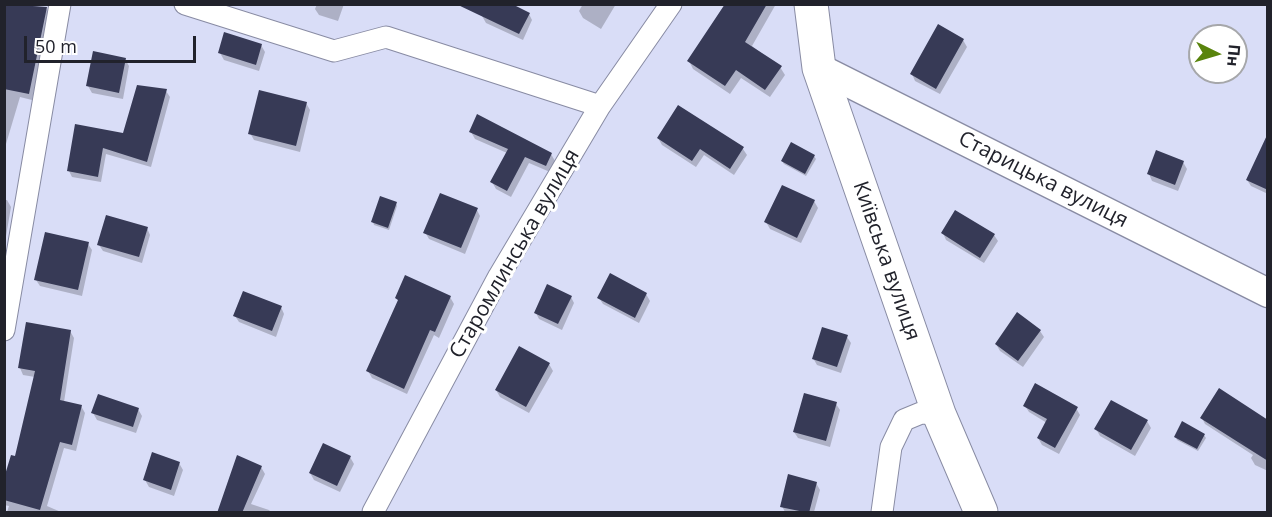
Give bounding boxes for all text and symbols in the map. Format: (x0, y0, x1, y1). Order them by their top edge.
scale bar (27, 24, 200, 62)
north arrow (1188, 24, 1248, 84)
text: 50 m (35, 34, 77, 58)
text: Пн (1222, 43, 1246, 68)
street label: Старицька вулиця (954, 126, 1132, 234)
street label: Старомлинська вулиця (445, 145, 585, 363)
street label: Київська вулиця (847, 178, 925, 344)

